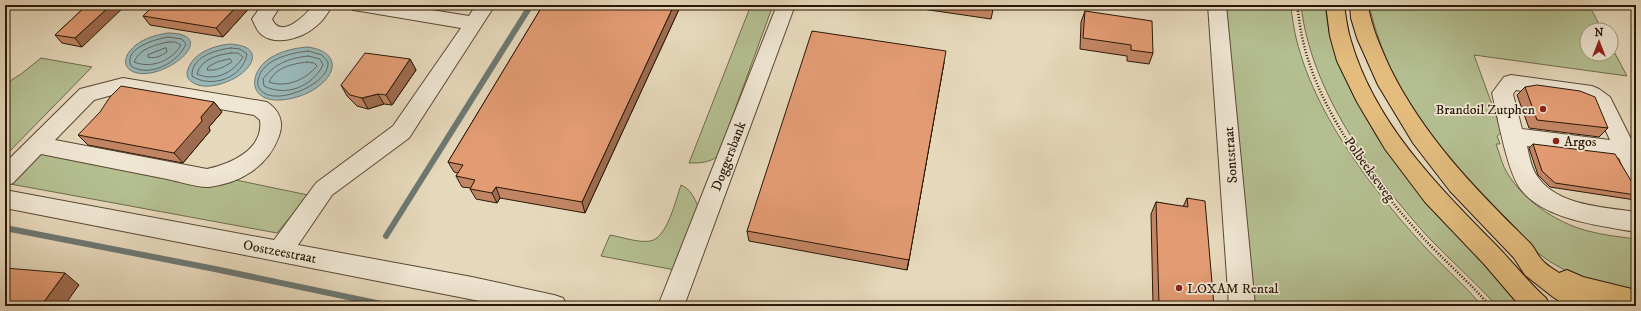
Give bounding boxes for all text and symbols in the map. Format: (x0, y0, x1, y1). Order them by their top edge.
north arrow (1579, 22, 1619, 62)
text: N (1594, 26, 1604, 40)
place label: Brandoil Zutphen (1436, 101, 1536, 119)
marker: Brandoil Zutphen (1538, 104, 1548, 114)
street label: Doggersbank (707, 119, 750, 194)
street label: Sontstraat (1220, 126, 1242, 184)
place label: Argos (1564, 133, 1597, 151)
street label: Polbeekseweg (1340, 134, 1399, 206)
marker: Argos (1551, 136, 1561, 146)
street label: Oostzeestraat (242, 236, 318, 268)
place label: LOXAM Rental (1187, 280, 1279, 298)
marker: LOXAM Rental (1174, 283, 1184, 293)

